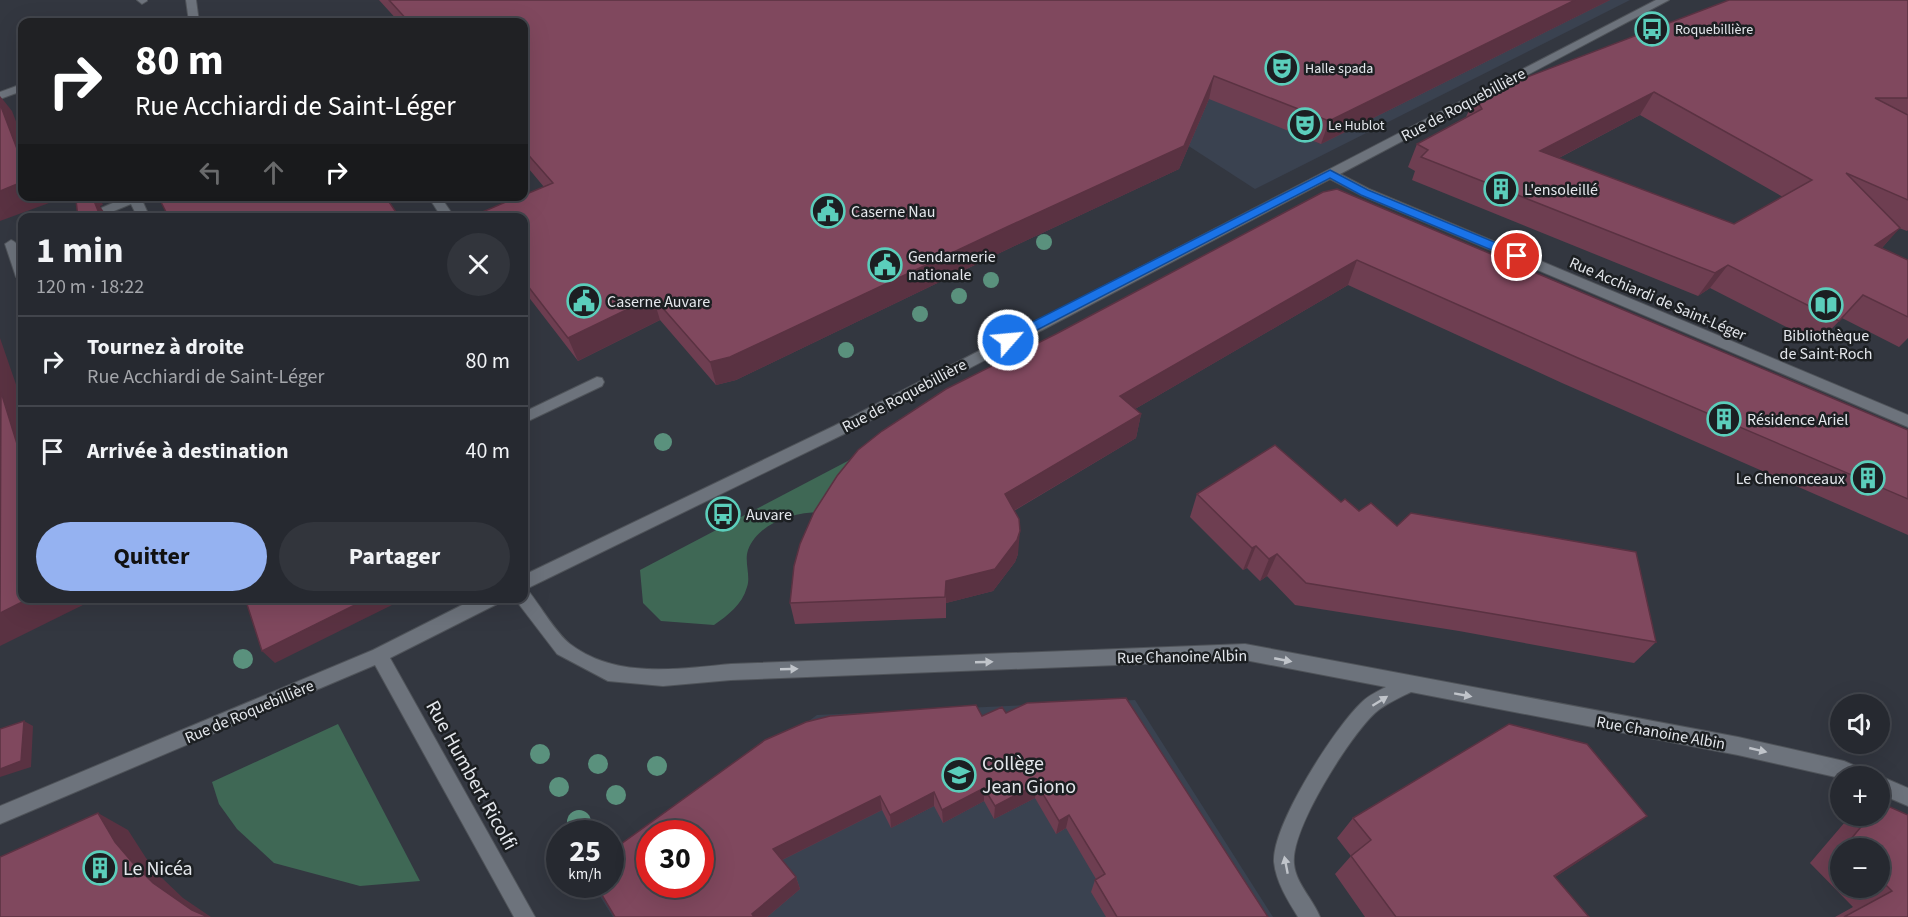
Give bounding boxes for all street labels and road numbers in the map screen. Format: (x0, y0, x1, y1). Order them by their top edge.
street label: Rue de Roquebillière (1397, 63, 1530, 147)
street label: Rue Acchiardi de Saint-Léger (1566, 252, 1750, 346)
street label: Rue de Roquebillière (838, 354, 971, 438)
street label: Rue Chanoine Albin (1117, 645, 1247, 669)
street label: Rue de Roquebillière (181, 675, 317, 749)
street label: Rue Humbert Ricolfi (418, 696, 524, 855)
street label: Rue Chanoine Albin (1595, 711, 1727, 755)

